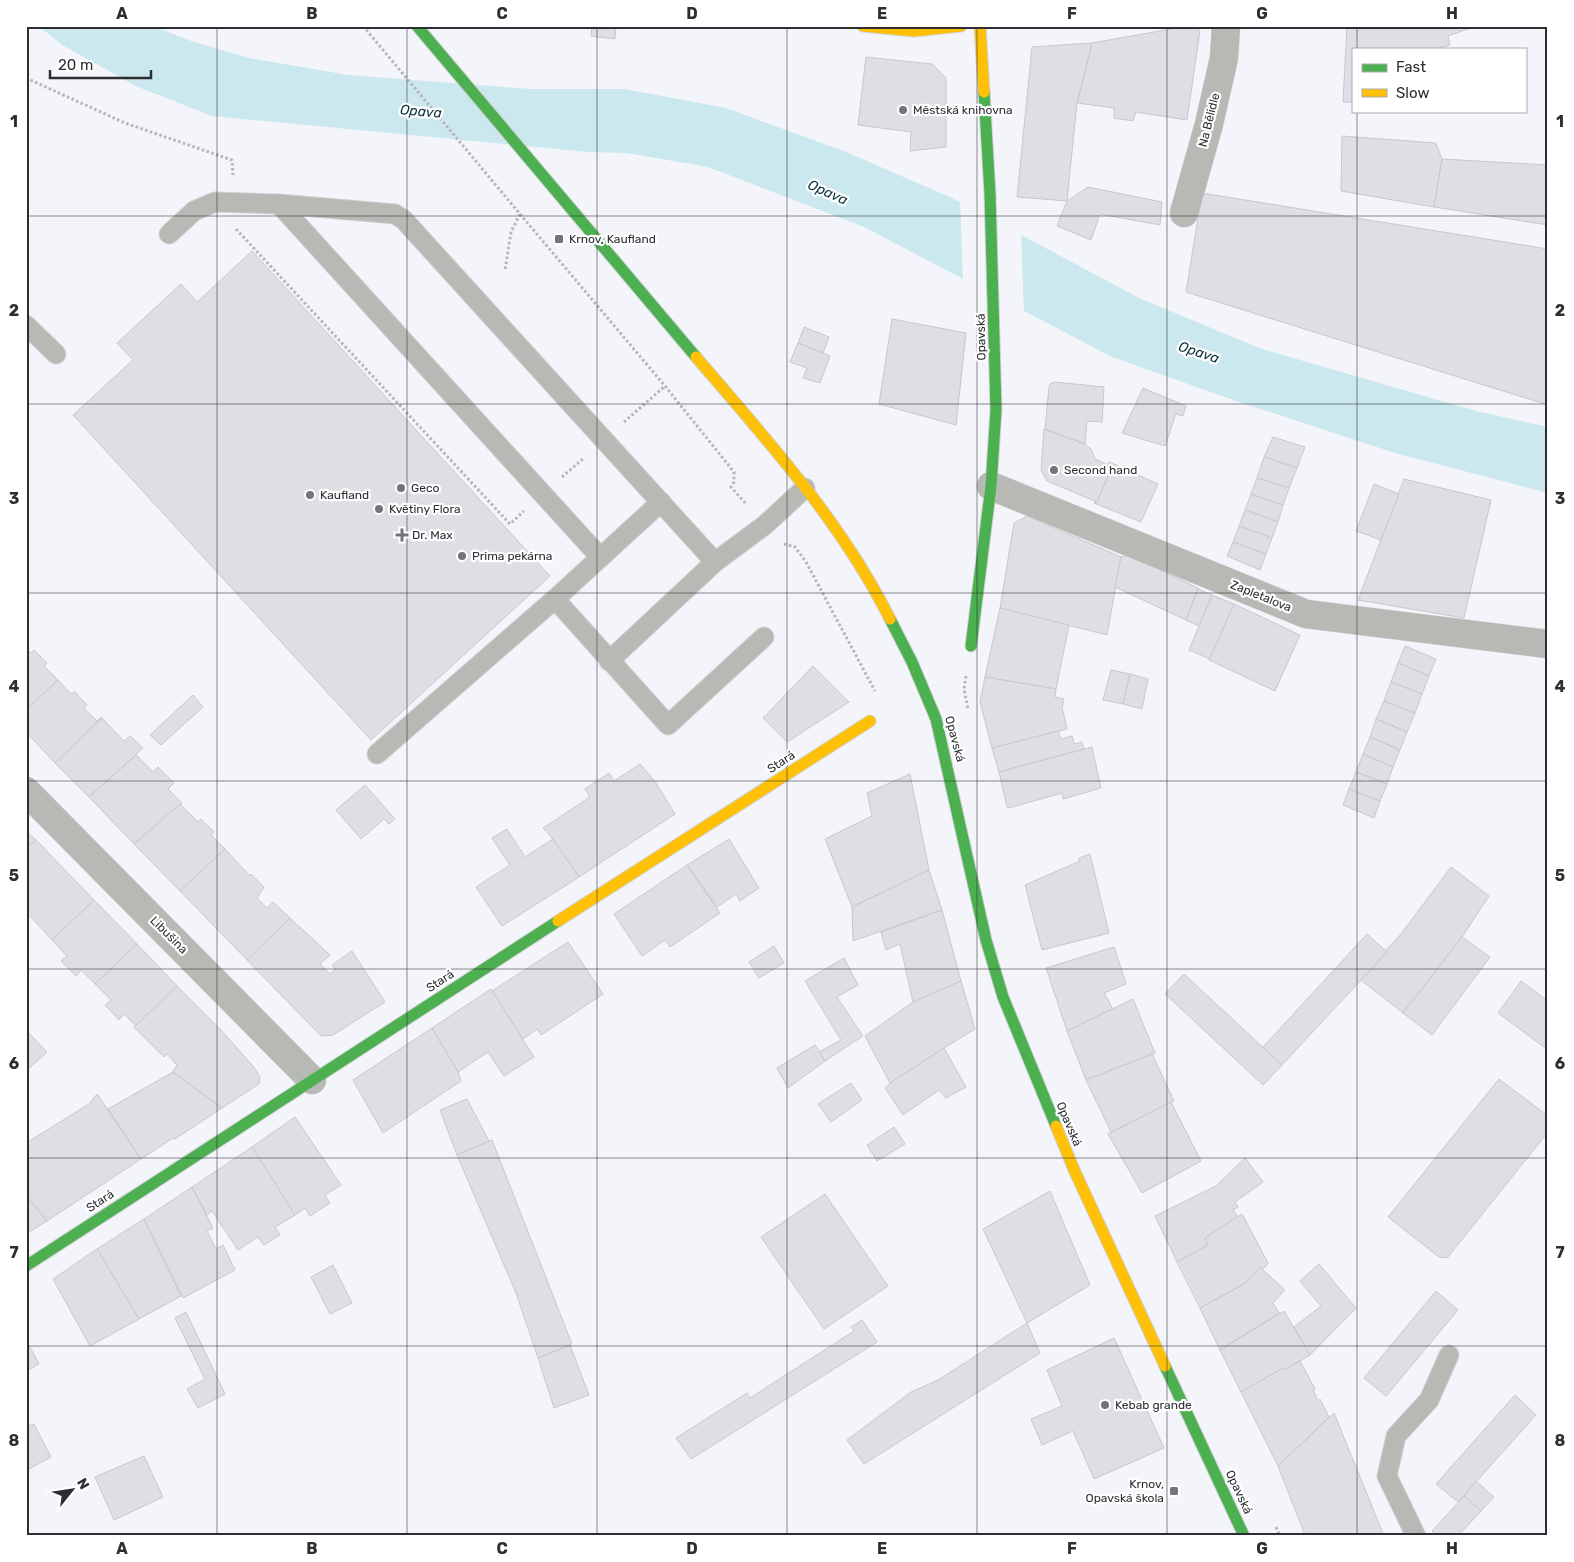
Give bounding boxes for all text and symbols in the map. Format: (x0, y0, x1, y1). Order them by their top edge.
text: A (116, 4, 128, 23)
text: B (306, 4, 318, 23)
text: C (496, 4, 508, 23)
text: D (686, 4, 698, 23)
text: E (877, 4, 887, 23)
text: F (1067, 4, 1077, 23)
text: G (1256, 4, 1268, 23)
text: H (1446, 4, 1458, 23)
scale bar (50, 48, 151, 80)
legend (1352, 48, 1526, 112)
text: 20 m (58, 56, 93, 74)
text: Fast (1396, 58, 1426, 76)
text: Slow (1396, 84, 1429, 102)
street label: Na Bělidle (1196, 91, 1223, 148)
water label: Opava (399, 101, 443, 122)
place label: Městská knihovna (913, 103, 1013, 117)
marker: Městská knihovna (897, 104, 909, 116)
text: 1 (10, 112, 18, 131)
text: 1 (1556, 112, 1564, 131)
water label: Opava (805, 176, 850, 209)
place label: Krnov, Kaufland (569, 232, 656, 246)
marker: Krnov, Kaufland (553, 233, 565, 245)
text: 2 (9, 301, 19, 320)
text: 2 (1555, 301, 1565, 320)
street label: Opavská (974, 313, 988, 361)
water label: Opava (1176, 338, 1221, 367)
place label: Second hand (1064, 463, 1137, 477)
marker: Second hand (1048, 464, 1060, 476)
place label: Geco (411, 481, 440, 495)
marker: Geco (395, 482, 407, 494)
place label: Kaufland (320, 488, 369, 502)
text: 3 (9, 489, 19, 508)
marker: Kaufland (304, 489, 316, 501)
text: 3 (1555, 489, 1565, 508)
place label: Květiny Flora (389, 502, 461, 516)
marker: Květiny Flora (373, 503, 385, 515)
place label: Dr. Max (412, 528, 453, 542)
marker: Dr. Max (396, 529, 408, 541)
place label: Prima pekárna (472, 549, 552, 563)
marker: Prima pekárna (456, 550, 468, 562)
street label: Zapletalova (1228, 577, 1294, 615)
text: 4 (9, 677, 20, 696)
text: 4 (1555, 677, 1566, 696)
street label: Opavská (942, 714, 968, 764)
street label: Stará (765, 748, 797, 776)
text: 5 (9, 866, 19, 885)
text: 5 (1555, 866, 1565, 885)
street label: Libušina (147, 913, 191, 957)
street label: Stará (424, 967, 456, 995)
text: 6 (9, 1054, 19, 1073)
text: 6 (1555, 1054, 1565, 1073)
street label: Opavská (1053, 1100, 1085, 1148)
street label: Stará (84, 1187, 116, 1215)
text: 7 (9, 1243, 19, 1262)
text: 7 (1555, 1243, 1565, 1262)
place label: Kebab grande (1115, 1398, 1192, 1412)
marker: Kebab grande (1099, 1399, 1111, 1411)
text: 8 (9, 1431, 20, 1450)
text: 8 (1555, 1431, 1566, 1450)
north arrow (48, 1464, 98, 1514)
street label: Opavská (1223, 1468, 1255, 1516)
text: N (73, 1475, 93, 1492)
place label: Krnov, Opavská škola (1086, 1477, 1164, 1505)
marker: Krnov, Opavská škola (1168, 1485, 1180, 1497)
text: A (116, 1539, 128, 1558)
text: B (306, 1539, 318, 1558)
text: C (496, 1539, 508, 1558)
text: D (686, 1539, 698, 1558)
text: E (877, 1539, 887, 1558)
text: F (1067, 1539, 1077, 1558)
text: G (1256, 1539, 1268, 1558)
text: H (1446, 1539, 1458, 1558)

